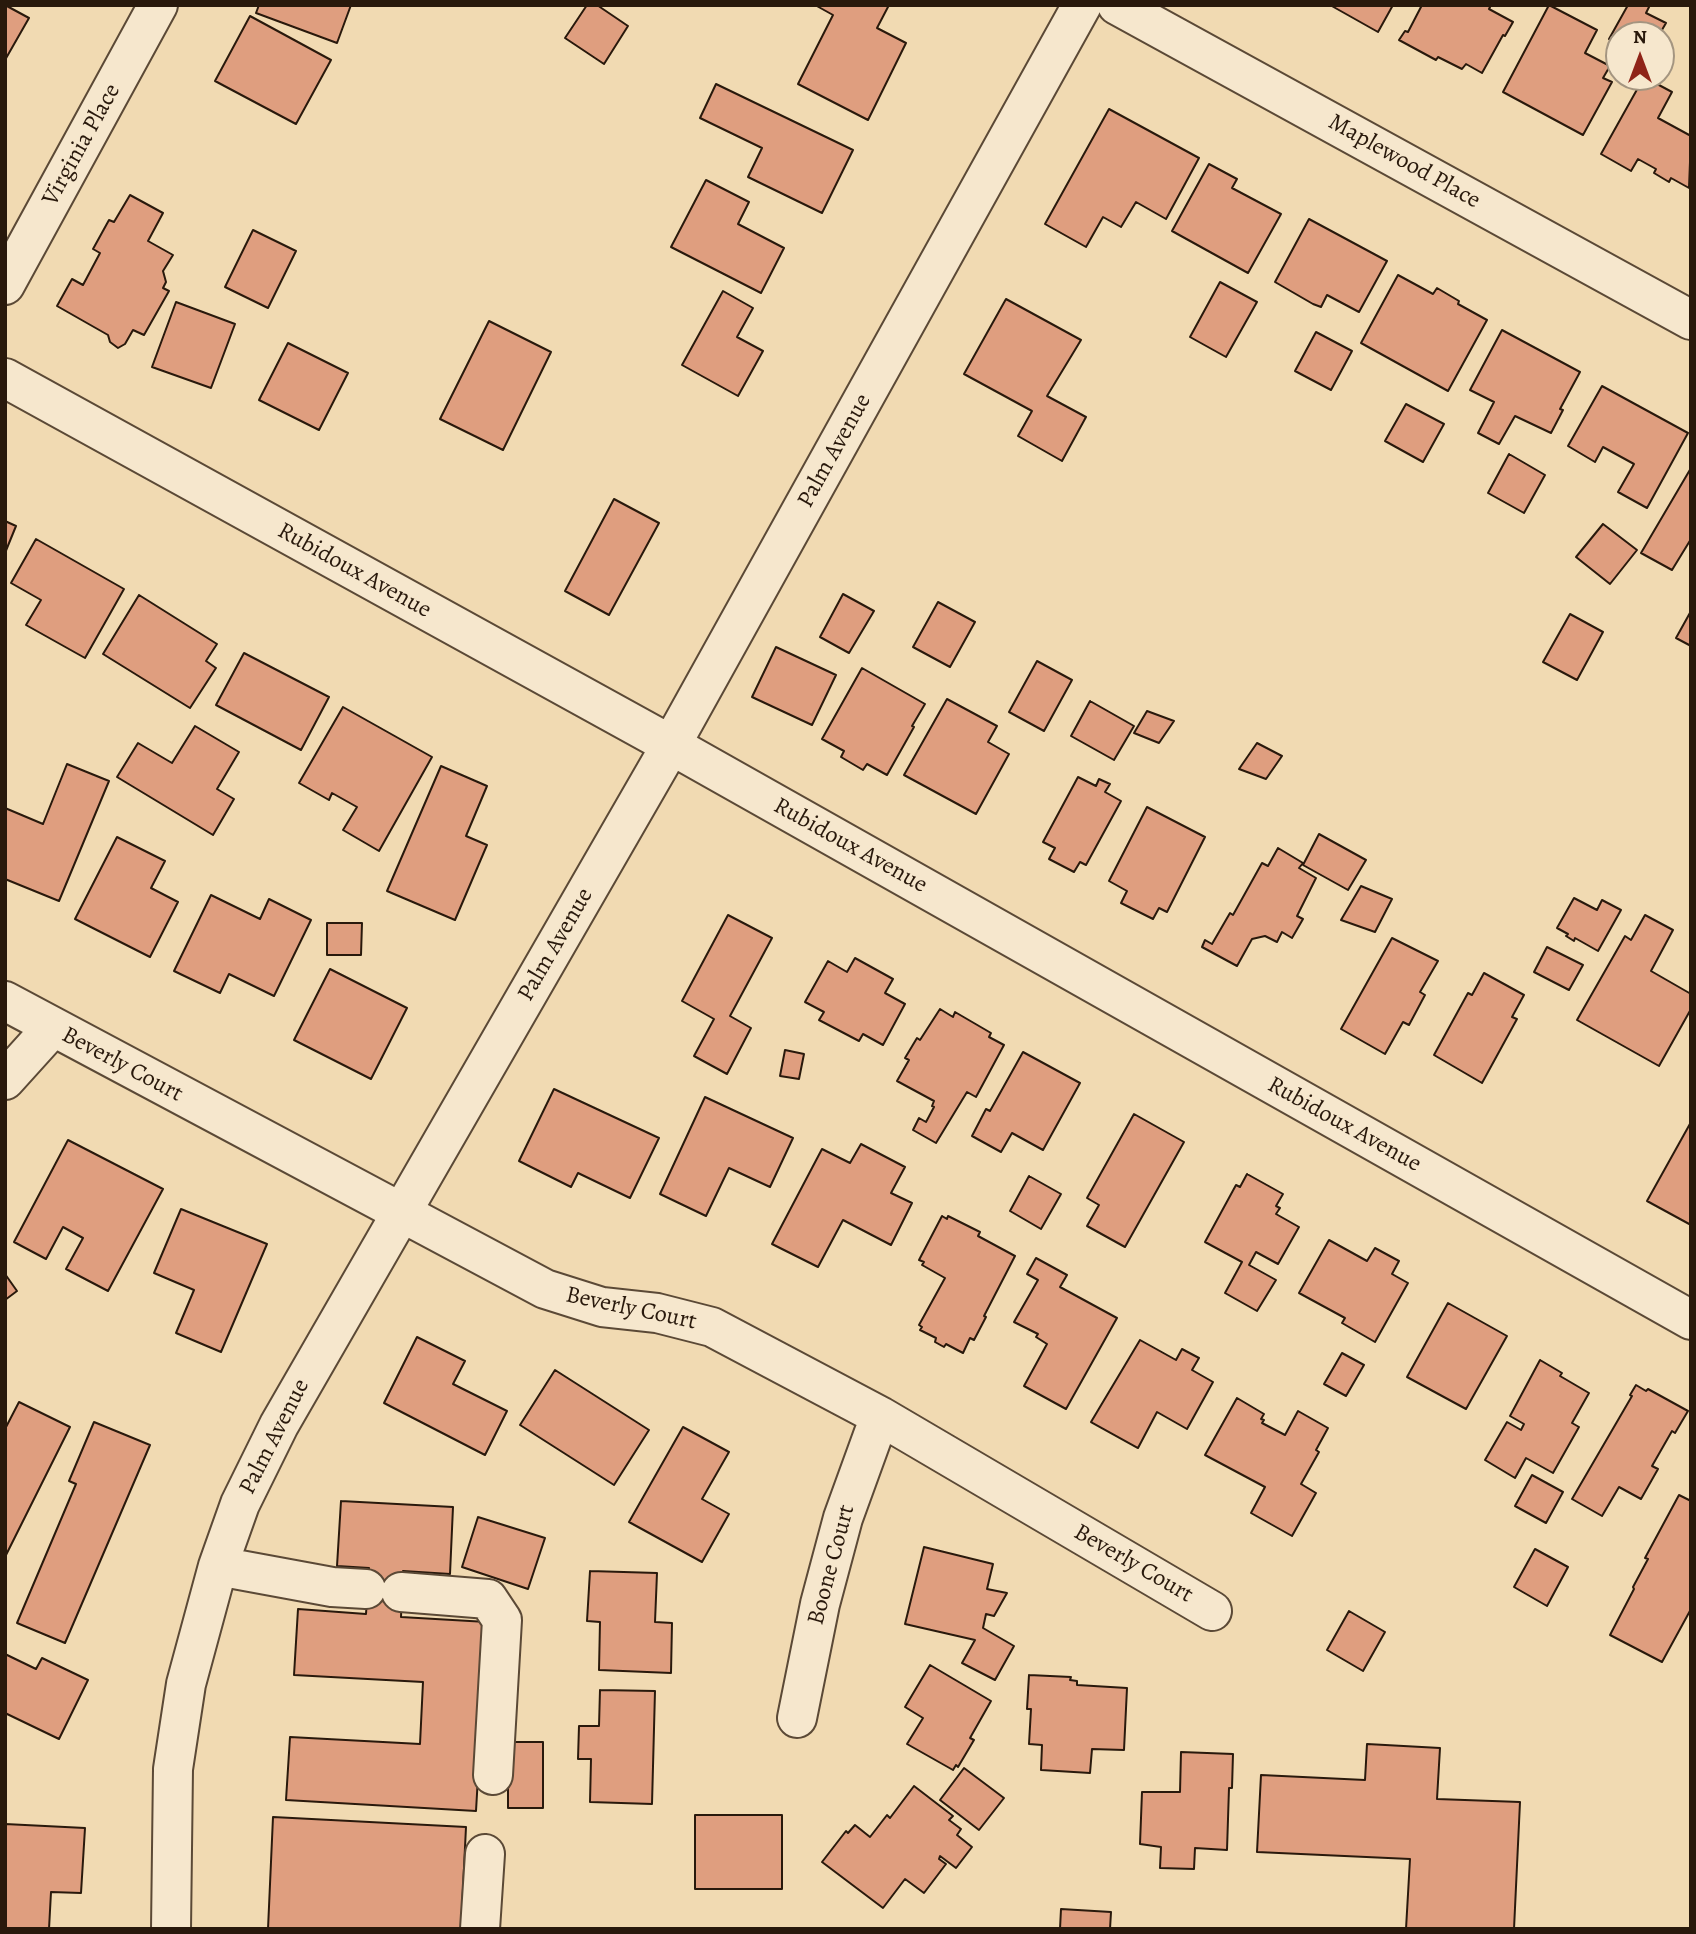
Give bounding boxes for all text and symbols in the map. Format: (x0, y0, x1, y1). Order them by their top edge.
north arrow (1605, 21, 1675, 91)
text: N (1633, 24, 1647, 50)
street label: Virginia Place (37, 79, 127, 211)
street label: Maplewood Place (1323, 108, 1485, 216)
street label: Palm Avenue (792, 389, 878, 513)
street label: Rubidoux Avenue (272, 517, 436, 625)
street label: Rubidoux Avenue (768, 792, 932, 900)
street label: Palm Avenue (512, 883, 600, 1007)
street label: Beverly Court (57, 1021, 187, 1109)
street label: Rubidoux Avenue (1262, 1071, 1426, 1179)
street label: Beverly Court (563, 1281, 699, 1337)
street label: Palm Avenue (234, 1374, 316, 1500)
street label: Boone Court (802, 1502, 862, 1628)
street label: Beverly Court (1068, 1518, 1198, 1610)

